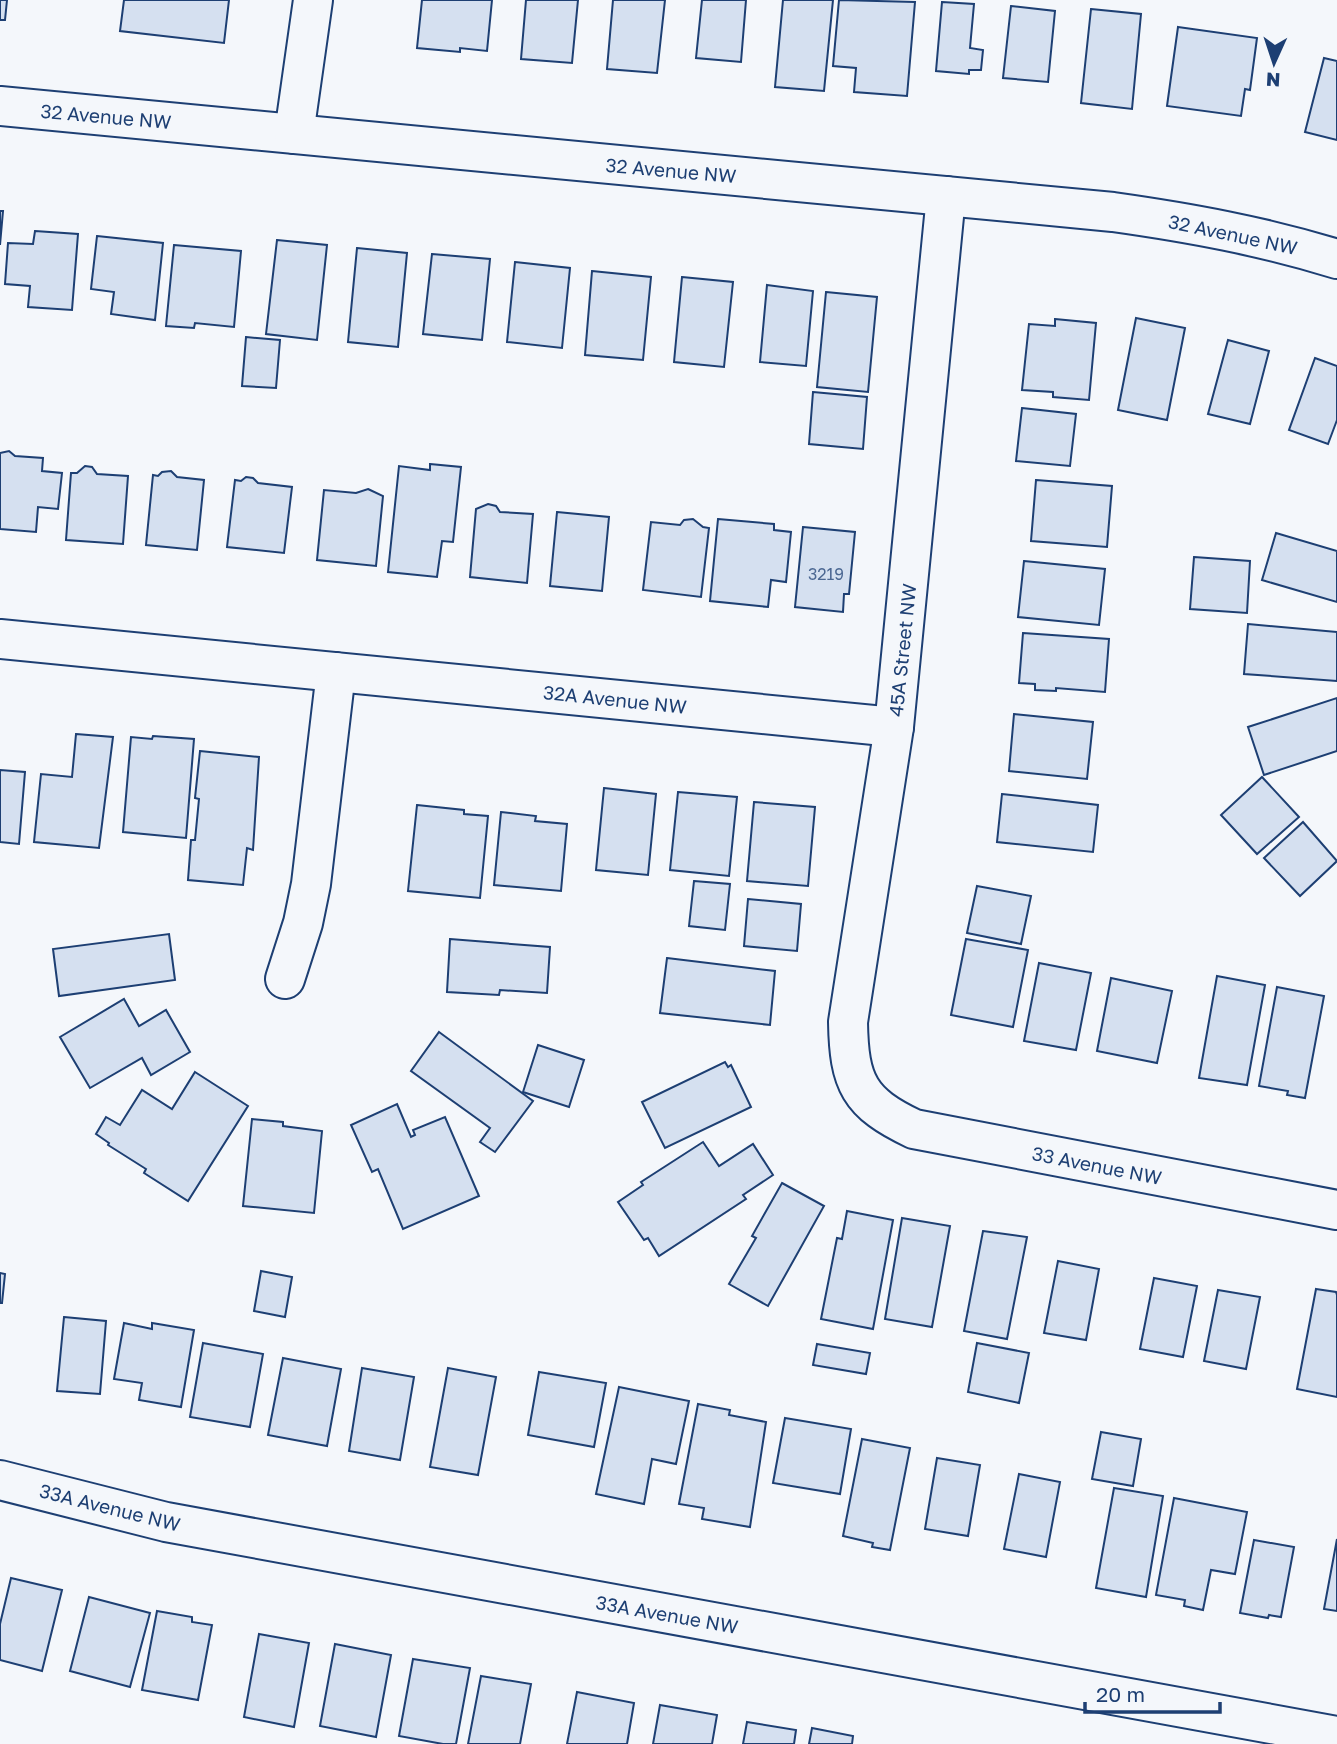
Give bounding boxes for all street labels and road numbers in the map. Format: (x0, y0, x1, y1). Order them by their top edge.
street label: 32 Avenue NW (40, 99, 172, 133)
street label: 32 Avenue NW (605, 153, 737, 187)
street label: 32 Avenue NW (1166, 209, 1300, 259)
street label: 45A Street NW (884, 582, 920, 718)
street label: 32A Avenue NW (542, 680, 688, 718)
street label: 33 Avenue NW (1030, 1141, 1164, 1189)
street label: 33A Avenue NW (37, 1478, 183, 1536)
street label: 33A Avenue NW (594, 1590, 740, 1638)

